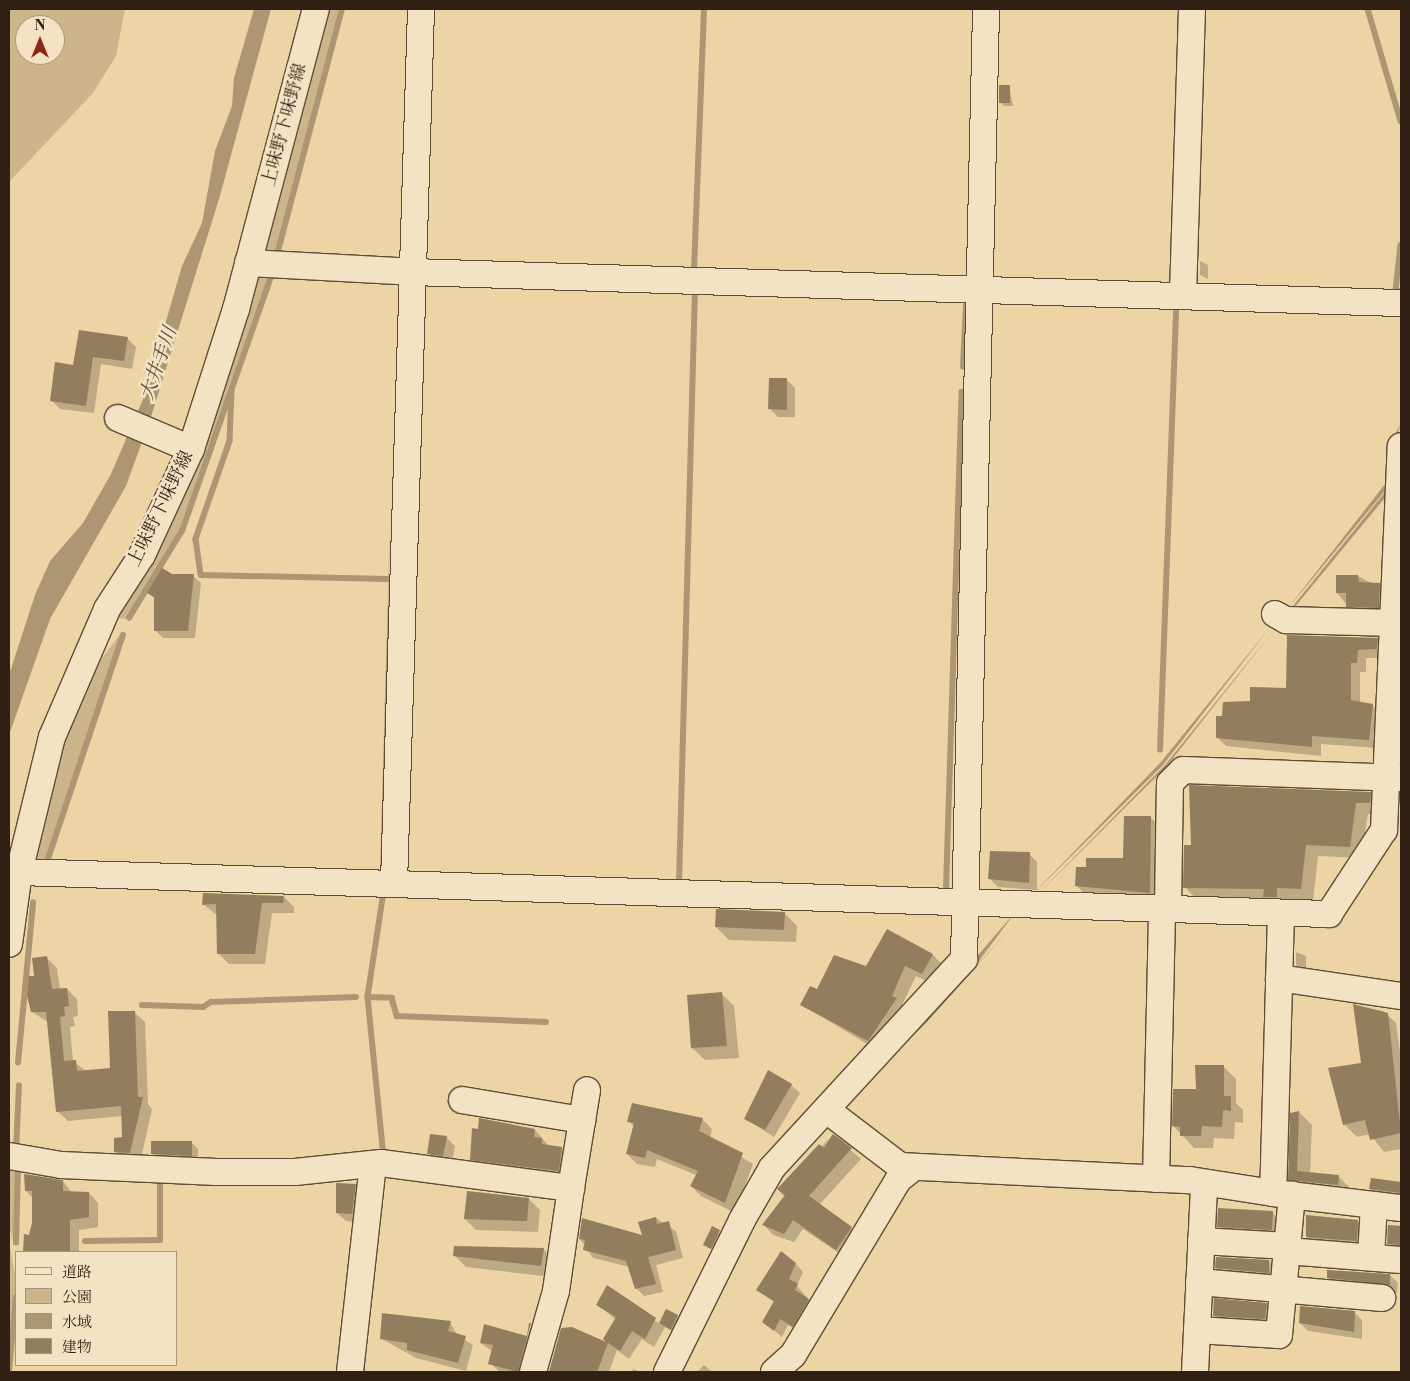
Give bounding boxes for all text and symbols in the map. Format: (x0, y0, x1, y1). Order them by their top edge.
north arrow (15, 15, 65, 65)
text: N (34, 17, 46, 35)
street label: 上味野下味野線 (258, 61, 312, 189)
water label: 大井手川 (136, 324, 182, 404)
street label: 上味野下味野線 (124, 448, 198, 570)
legend (15, 1251, 178, 1366)
text: 道路 (62, 1263, 92, 1282)
text: 公園 (62, 1288, 92, 1307)
text: 水域 (62, 1313, 92, 1332)
text: 建物 (62, 1338, 92, 1357)

